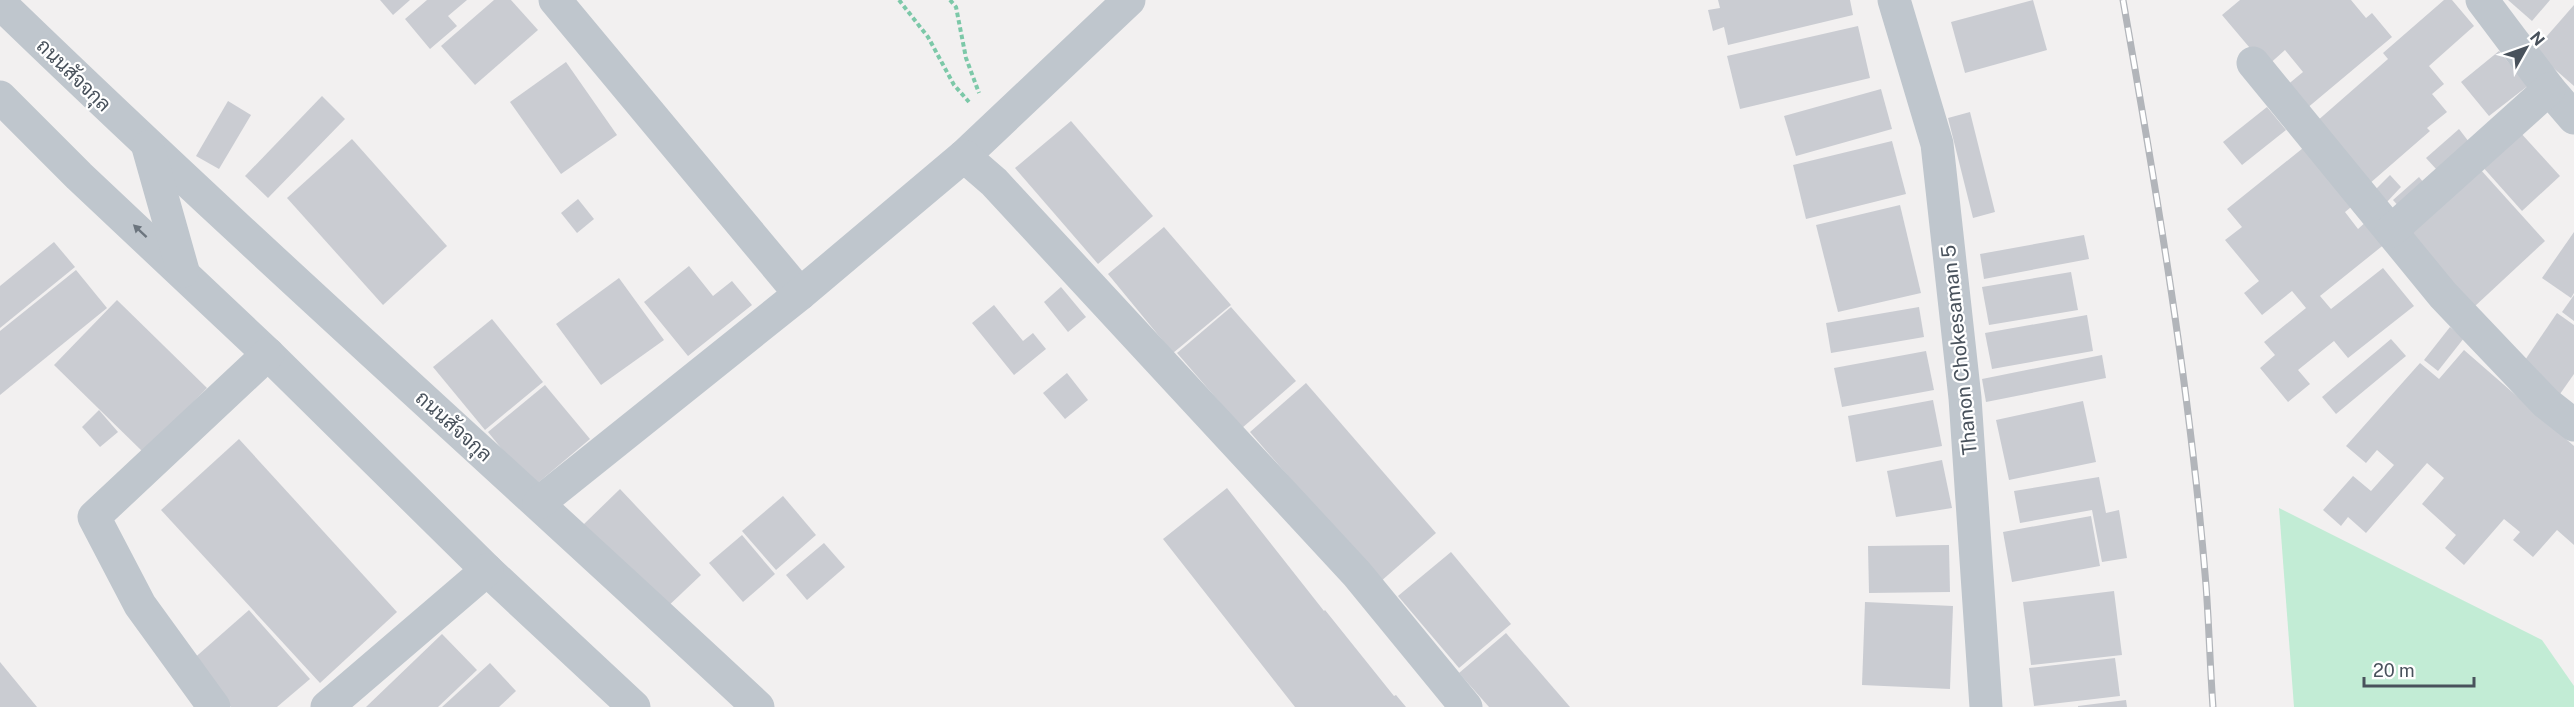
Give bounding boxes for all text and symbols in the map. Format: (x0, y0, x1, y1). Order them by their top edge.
north arrow (2496, 18, 2556, 78)
text: N (2526, 28, 2548, 50)
street label: ถนนสัจจกุล (30, 34, 116, 118)
one-way arrow (133, 225, 147, 239)
street label: Thanon Chokesaman 5 (1936, 244, 1982, 456)
street label: ถนนสัจจกุล (410, 386, 497, 468)
scale bar (2364, 650, 2474, 688)
text: 20 m (2373, 660, 2415, 681)

